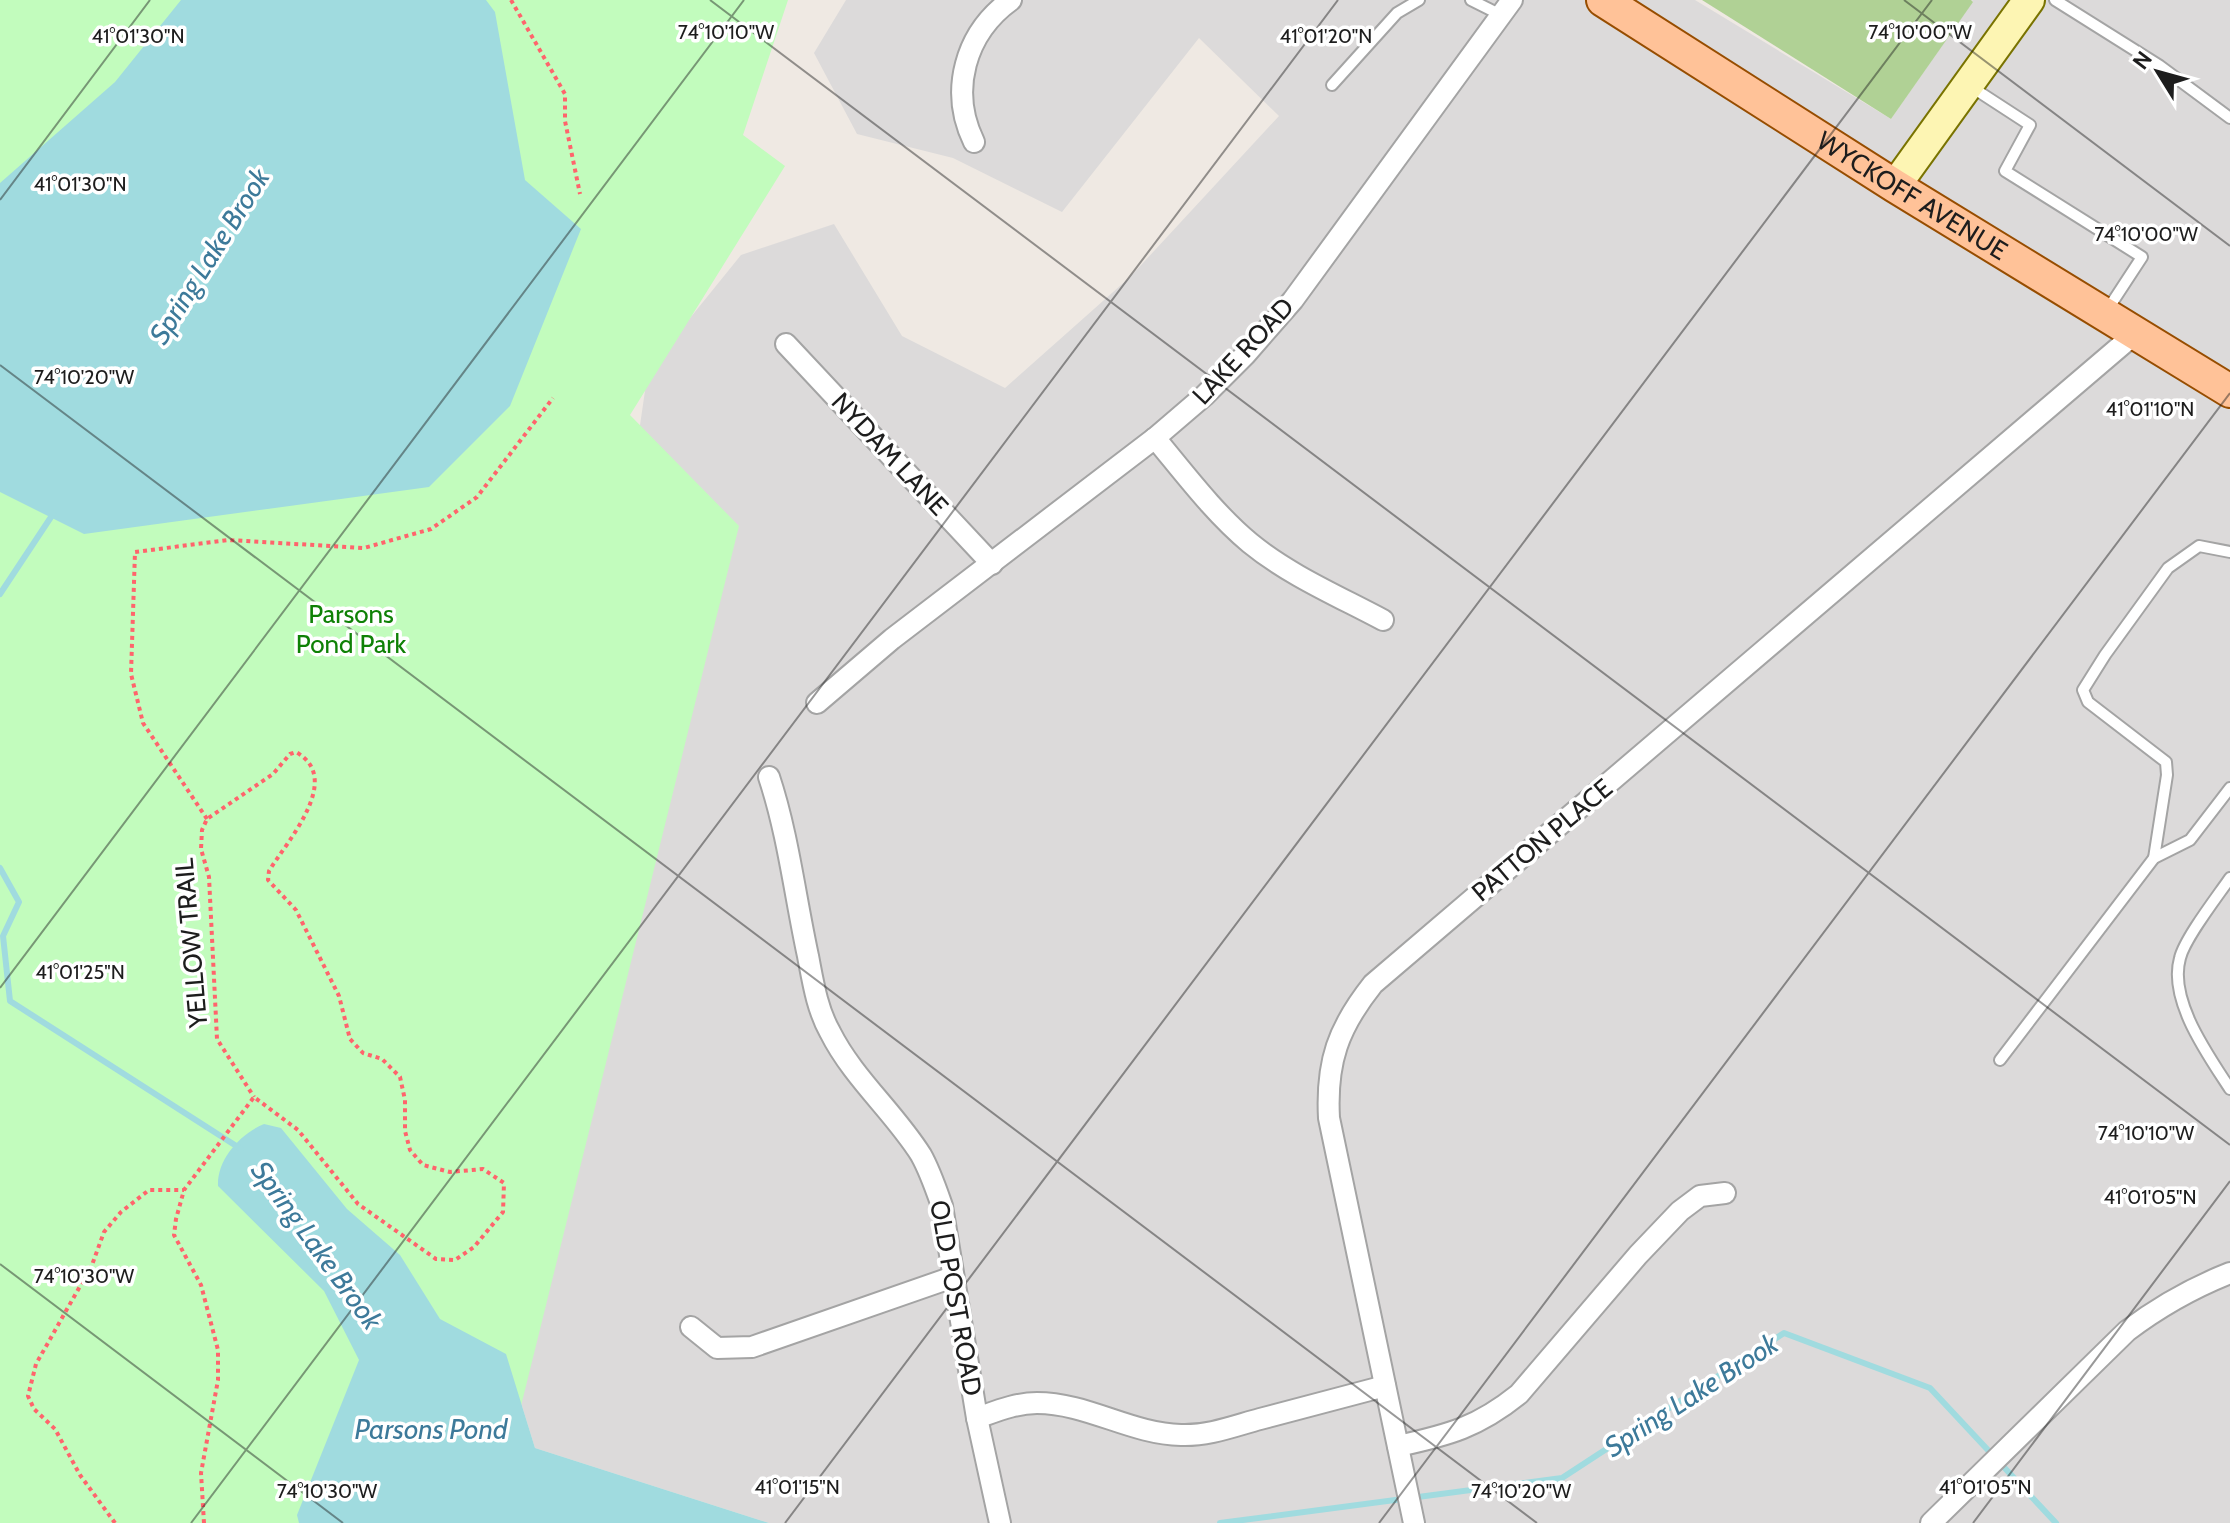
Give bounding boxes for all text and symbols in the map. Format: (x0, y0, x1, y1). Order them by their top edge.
text: 74°10'10"W (678, 20, 774, 44)
text: 74°10'00"W (1868, 20, 1972, 44)
text: 41°01'30"N (91, 24, 185, 48)
text: 41°01'20"N (1280, 24, 1372, 48)
north arrow (2118, 32, 2198, 112)
text: N (2127, 46, 2158, 75)
street label: WYCKOFF AVENUE (1811, 124, 2013, 267)
water label: Spring Lake Brook (142, 161, 277, 350)
text: 41°01'30"N (33, 172, 127, 196)
text: 74°10'00"W (2094, 222, 2198, 246)
street label: LAKE ROAD (1185, 291, 1301, 411)
text: 74°10'20"W (34, 365, 134, 389)
street label: NYDAM LANE (825, 386, 955, 522)
text: 41°01'10"N (2106, 397, 2194, 421)
park label: Parsons Pond Park (296, 598, 407, 660)
street label: PATTON PLACE (1465, 772, 1619, 908)
street label: YELLOW TRAIL (168, 857, 214, 1030)
text: 41°01'25"N (35, 960, 125, 984)
text: 74°10'10"W (2098, 1121, 2194, 1145)
water label: Spring Lake Brook (244, 1154, 390, 1337)
text: 41°01'05"N (2103, 1185, 2197, 1209)
street label: OLD POST ROAD (923, 1198, 989, 1398)
text: 74°10'30"W (34, 1264, 134, 1288)
water label: Spring Lake Brook (1598, 1326, 1785, 1464)
water label: Parsons Pond (355, 1412, 509, 1446)
text: 41°01'15"N (754, 1475, 840, 1499)
text: 41°01'05"N (1938, 1475, 2032, 1499)
text: 74°10'30"W (277, 1479, 377, 1503)
text: 74°10'20"W (1471, 1479, 1571, 1503)

